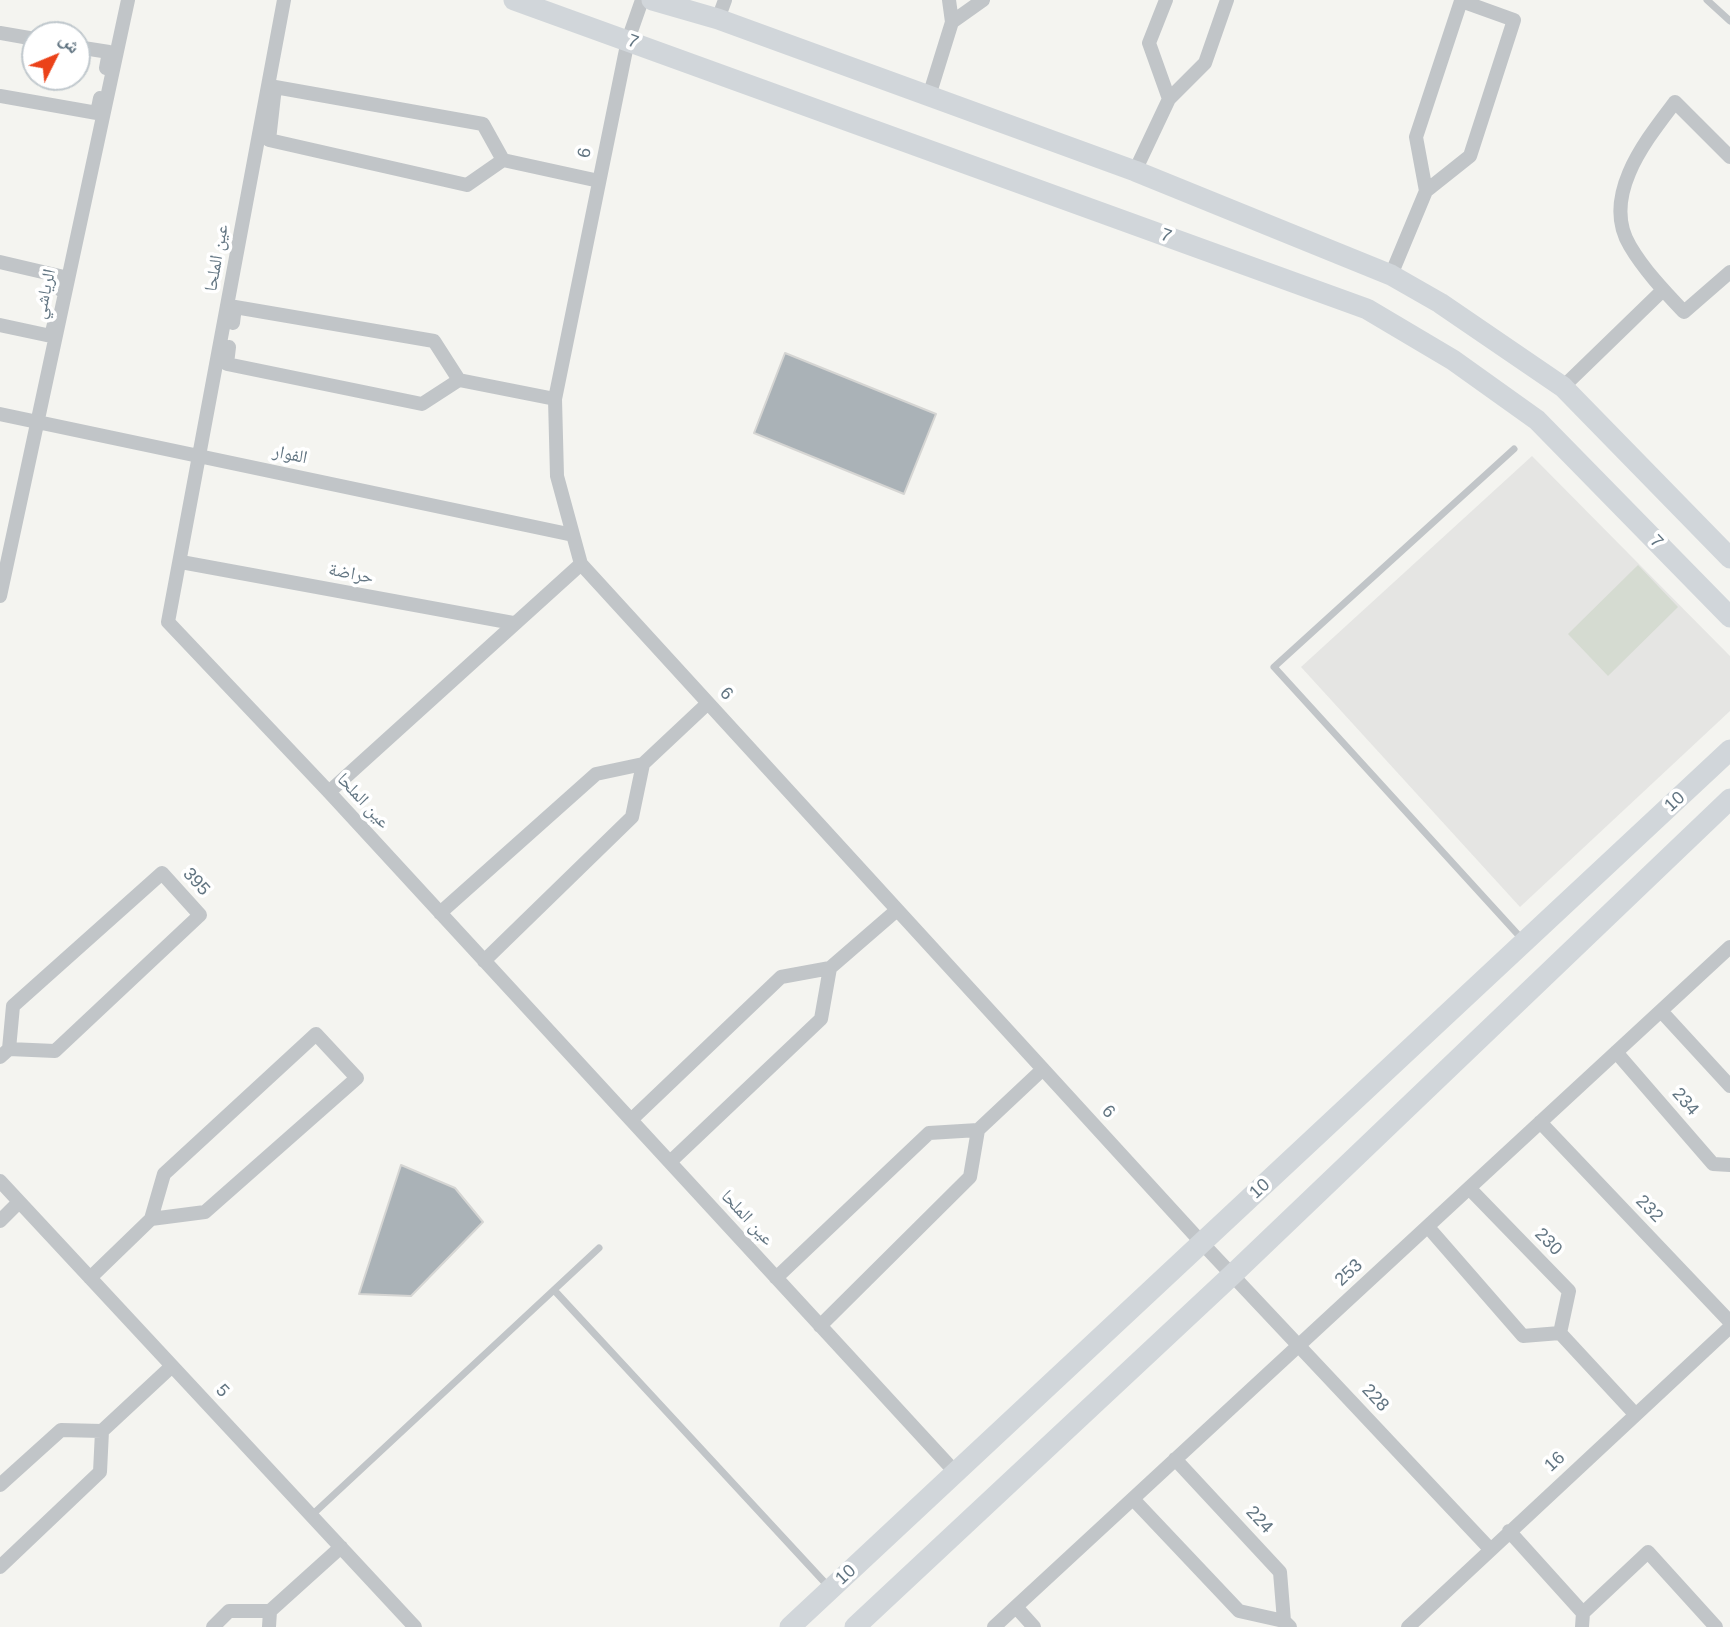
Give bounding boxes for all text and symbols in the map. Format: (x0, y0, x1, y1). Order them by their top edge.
north arrow (21, 21, 91, 91)
text: ش (56, 28, 85, 57)
street label: 7 (625, 30, 641, 54)
street label: 6 (573, 146, 597, 160)
street label: عين الملحا (200, 223, 234, 293)
street label: 7 (1158, 224, 1174, 248)
street label: الرياشي (29, 267, 61, 321)
street label: الفوار (271, 441, 309, 469)
street label: 7 (1645, 531, 1667, 553)
street label: حراضة (327, 559, 375, 589)
street label: 6 (715, 683, 737, 705)
street label: عين الملحا (332, 769, 394, 833)
street label: 10 (1660, 787, 1690, 817)
street label: 395 (178, 864, 214, 900)
street label: 234 (1667, 1084, 1703, 1120)
street label: 6 (1097, 1101, 1119, 1123)
street label: 10 (1245, 1174, 1275, 1204)
street label: عين الملحا (716, 1186, 778, 1250)
street label: 232 (1631, 1191, 1667, 1227)
street label: 230 (1530, 1224, 1566, 1260)
street label: 253 (1331, 1255, 1367, 1291)
street label: 5 (211, 1380, 233, 1402)
street label: 228 (1357, 1380, 1393, 1416)
street label: 16 (1540, 1447, 1570, 1477)
street label: 224 (1241, 1502, 1277, 1538)
street label: 10 (831, 1560, 861, 1590)

